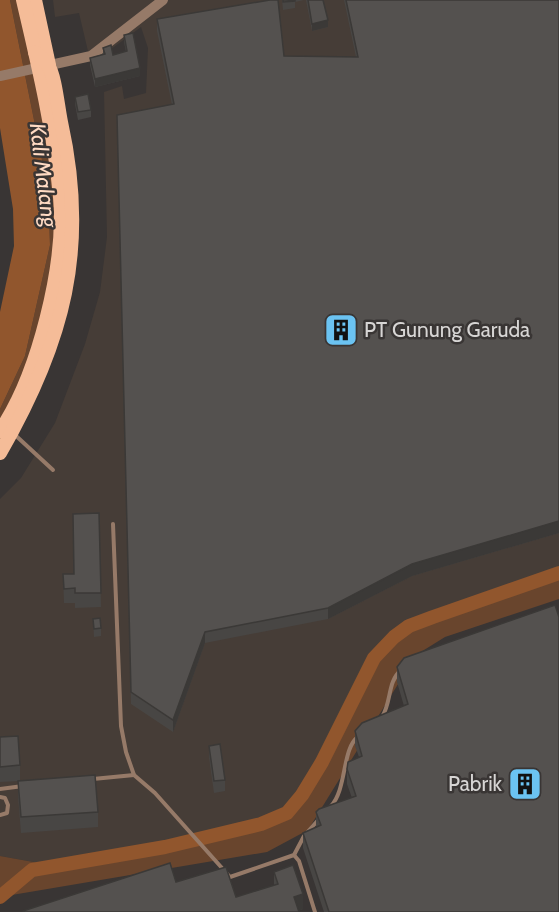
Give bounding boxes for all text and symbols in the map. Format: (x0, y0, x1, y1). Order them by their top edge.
water label: Kali Malang (24, 121, 63, 230)
building icon: PT Gunung Garuda (323, 312, 359, 348)
place label: PT Gunung Garuda (364, 317, 530, 342)
building icon: Pabrik (507, 766, 543, 802)
place label: Pabrik (448, 771, 503, 796)

